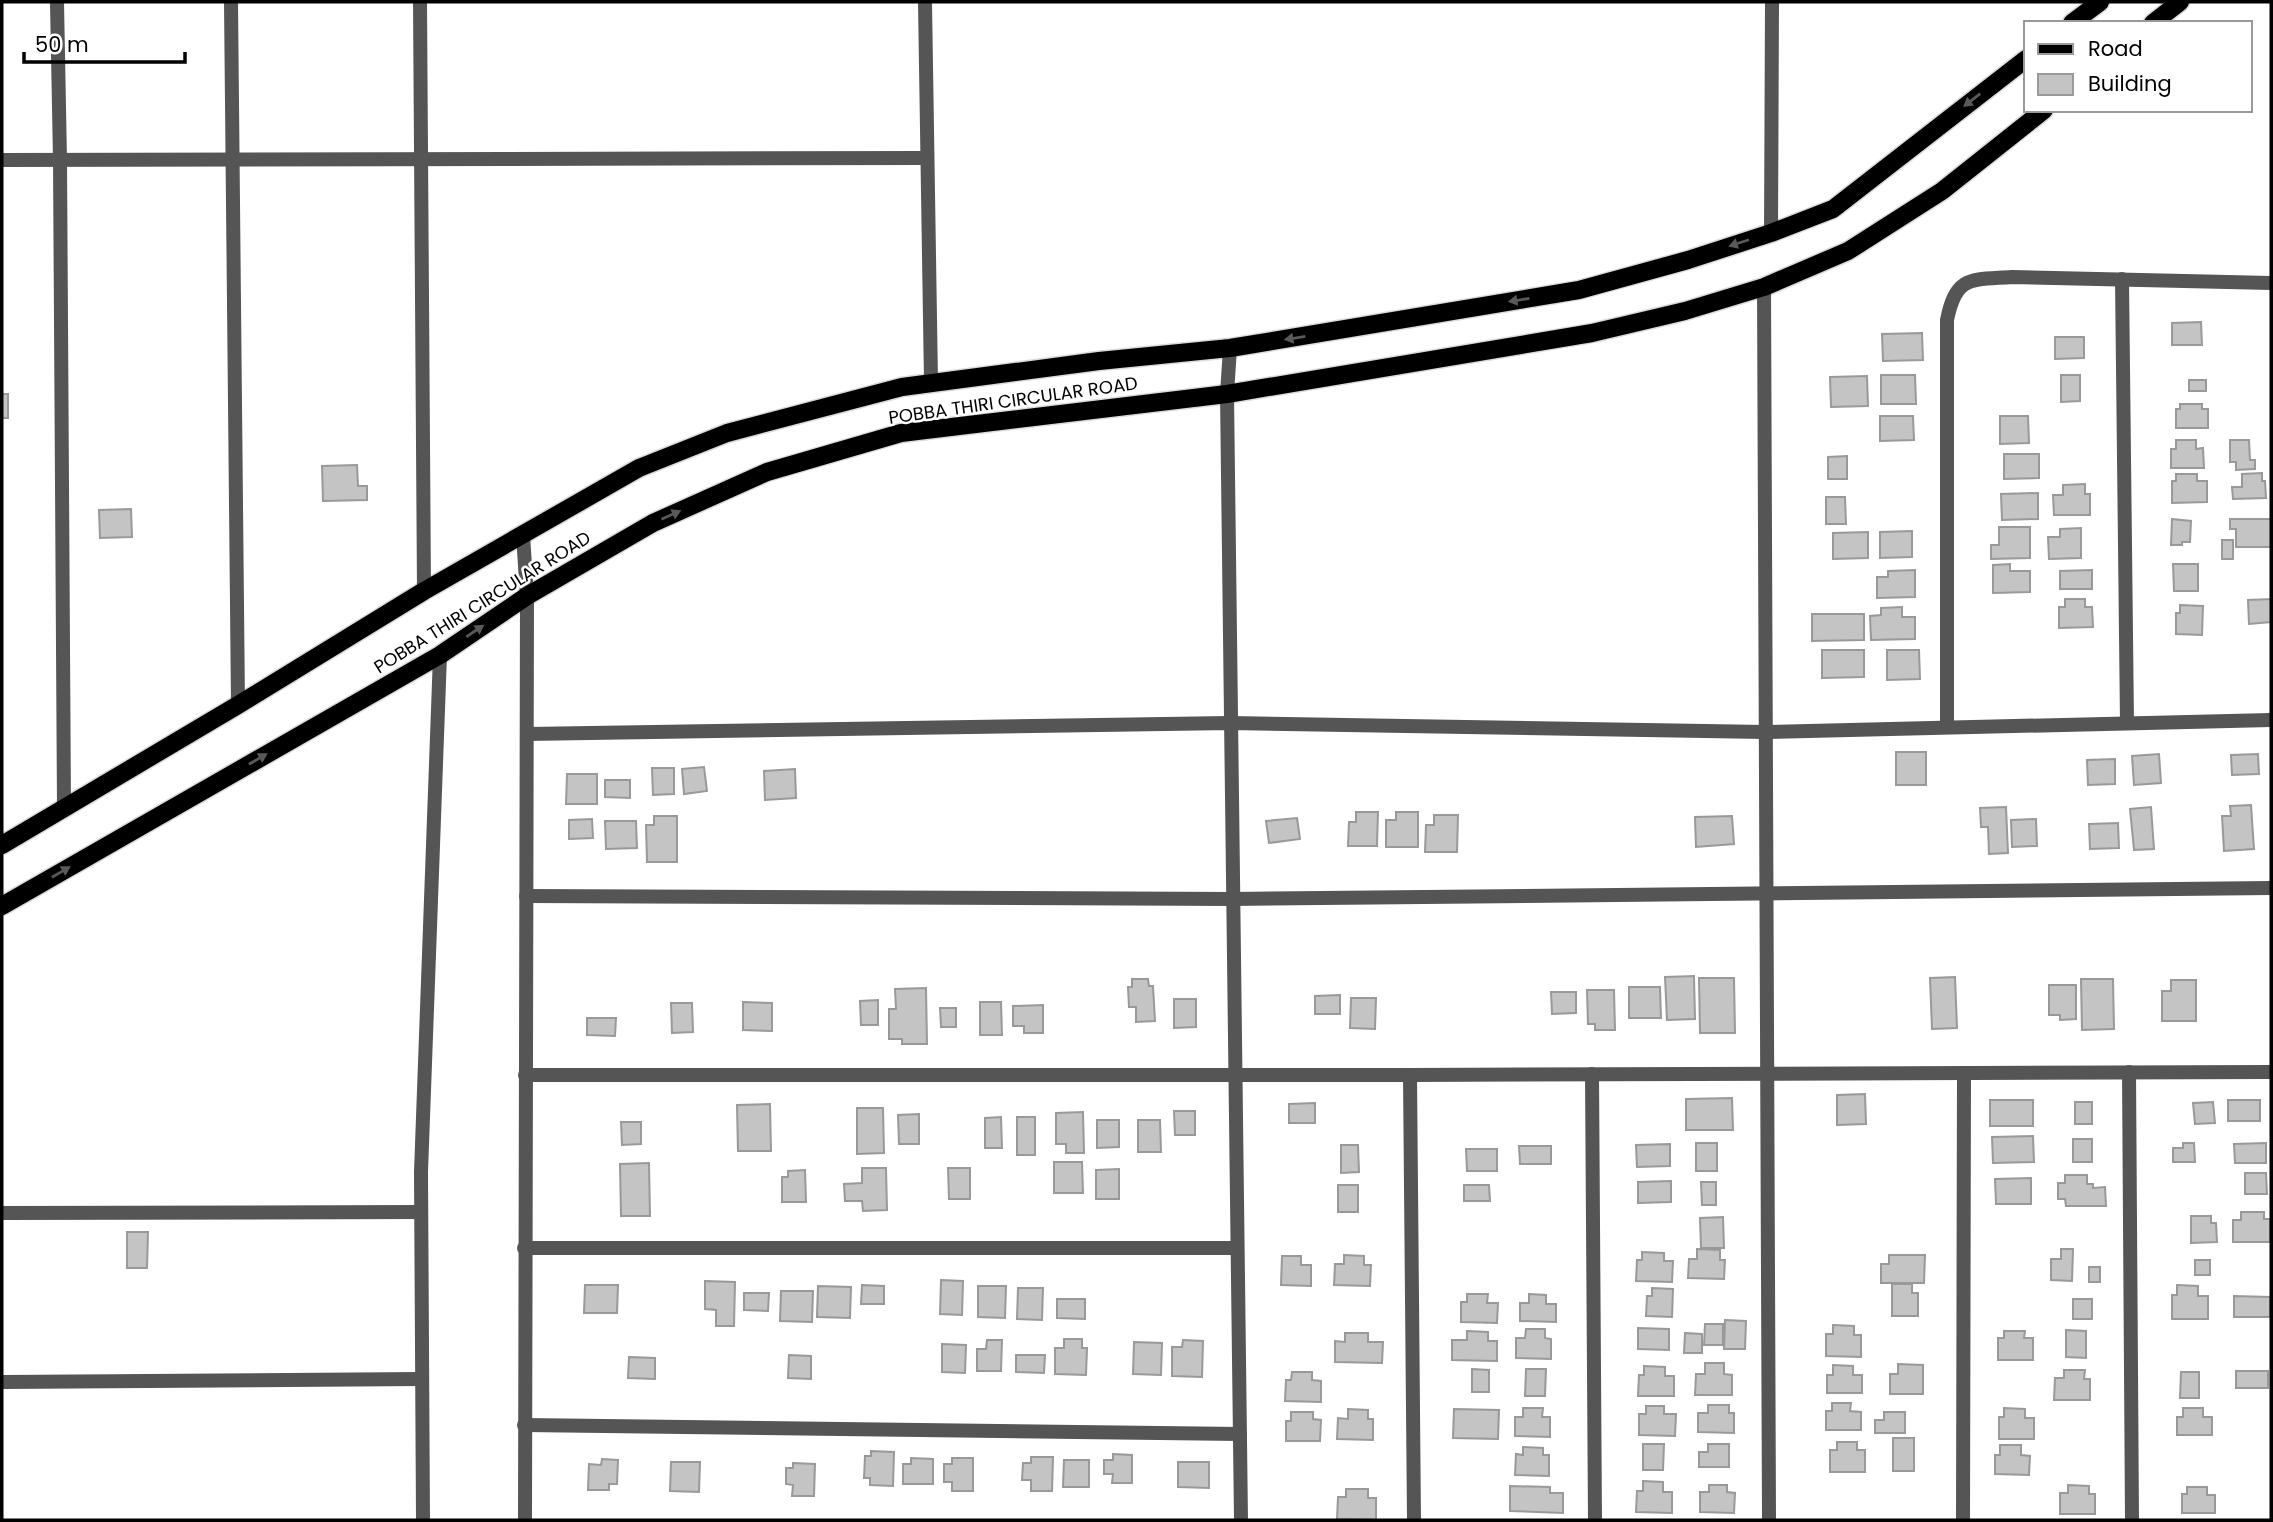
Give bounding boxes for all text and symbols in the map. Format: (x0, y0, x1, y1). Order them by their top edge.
scale bar (24, 21, 186, 65)
legend (2024, 21, 2252, 112)
text: 50 m (35, 30, 89, 59)
text: Road (2088, 34, 2143, 63)
text: Building (2088, 69, 2172, 98)
one-way arrow (1964, 93, 1982, 108)
one-way arrow (1728, 239, 1749, 249)
one-way arrow (1508, 295, 1530, 306)
one-way arrow (1284, 333, 1306, 344)
street label: POBBA THIRI CIRCULAR ROAD (887, 370, 1139, 430)
one-way arrow (661, 509, 681, 521)
street label: POBBA THIRI CIRCULAR ROAD (369, 525, 595, 679)
one-way arrow (466, 625, 485, 638)
one-way arrow (249, 753, 268, 765)
one-way arrow (51, 866, 71, 878)

